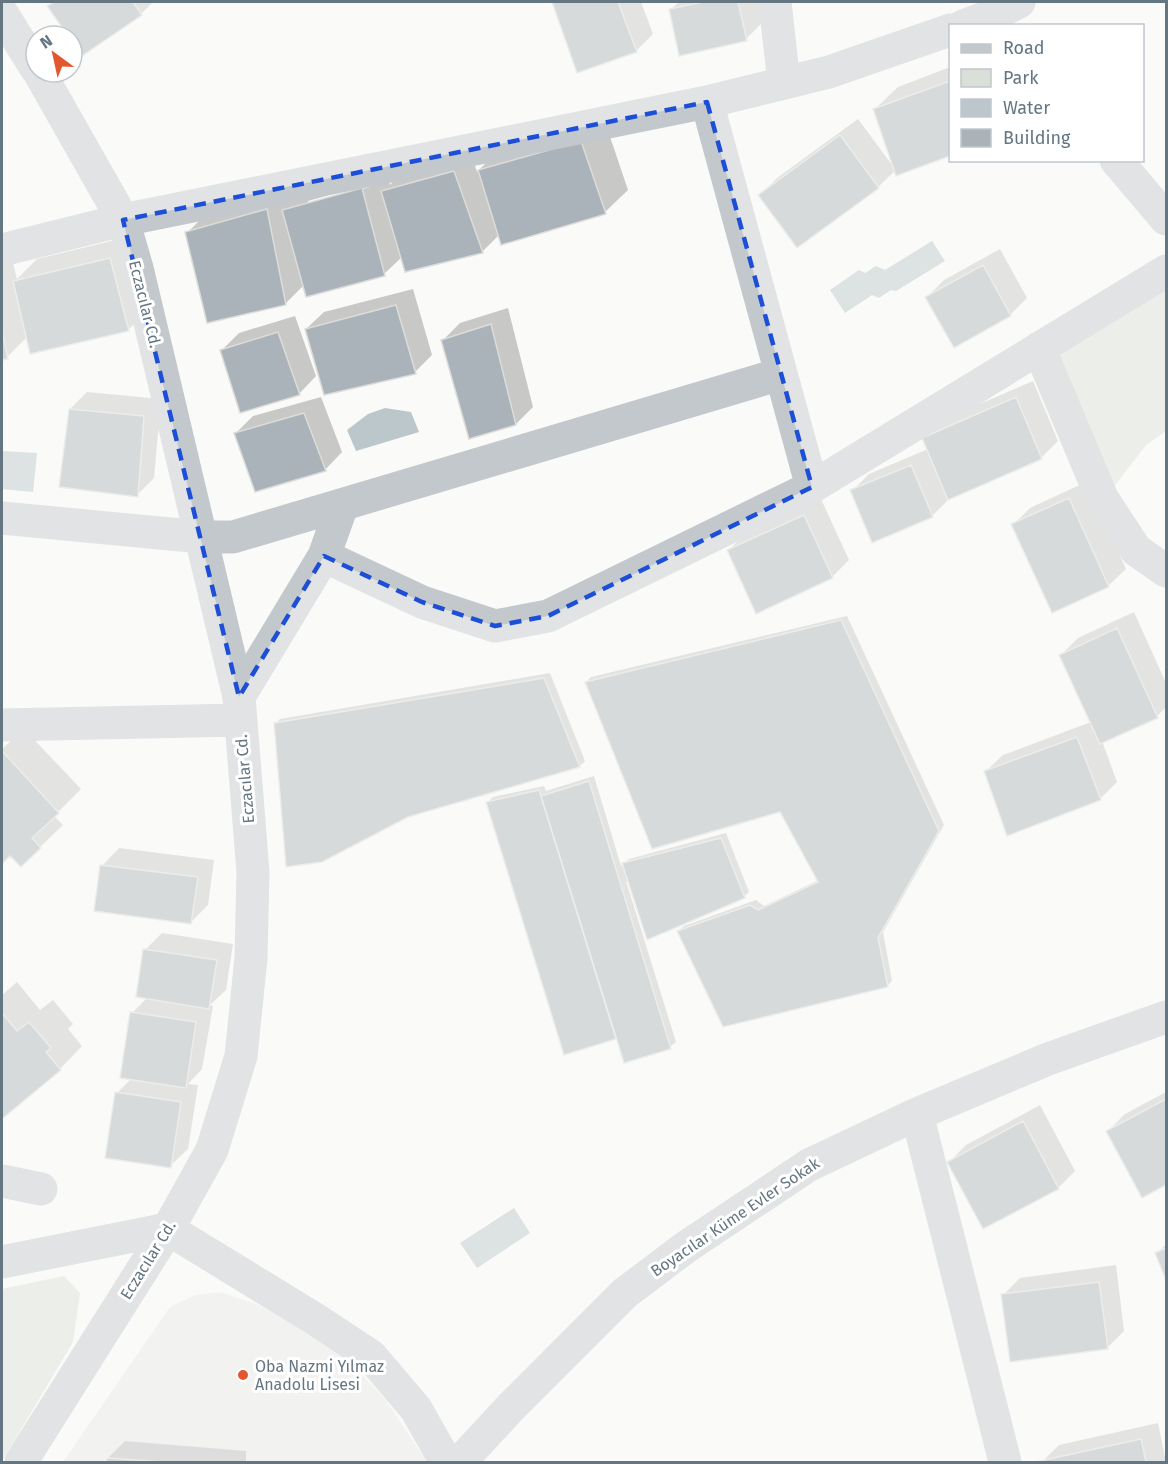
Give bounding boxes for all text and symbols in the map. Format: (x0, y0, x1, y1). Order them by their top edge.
north arrow (24, 24, 84, 84)
legend (949, 24, 1144, 162)
text: N (36, 31, 56, 53)
text: Road (1003, 37, 1045, 59)
text: Park (1003, 67, 1039, 89)
text: Water (1003, 97, 1050, 119)
text: Building (1003, 127, 1071, 149)
street label: Eczacılar Cd. (125, 258, 165, 350)
street label: Eczacılar Cd. (232, 734, 258, 824)
street label: Boyacılar Küme Evler Sokak (647, 1153, 824, 1281)
street label: Eczacılar Cd. (116, 1217, 180, 1303)
place label: Oba Nazmi Yılmaz Anadolu Lisesi (255, 1357, 384, 1394)
marker: Oba Nazmi Yılmaz Anadolu Lisesi (236, 1368, 250, 1382)

